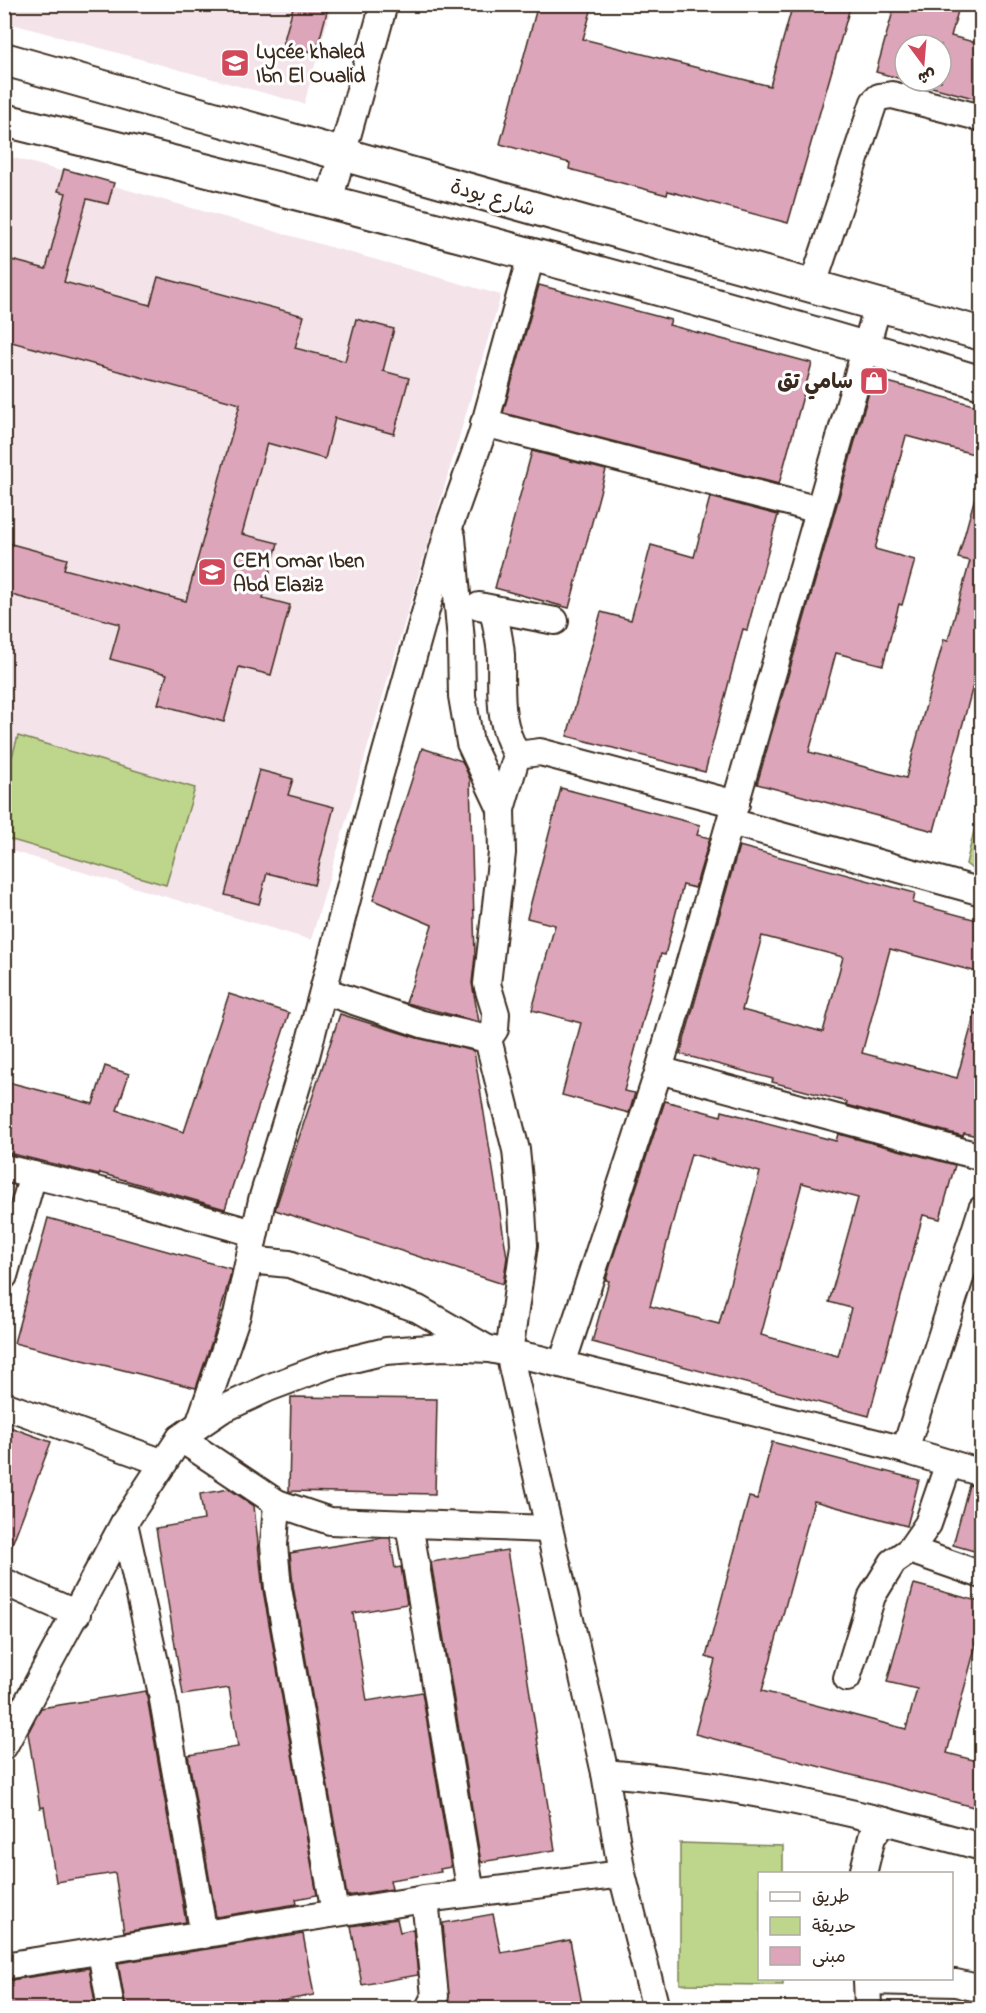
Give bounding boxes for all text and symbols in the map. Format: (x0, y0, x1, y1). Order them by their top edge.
north arrow (893, 33, 953, 93)
place label: Lycée khaled Ibn El Oualid (256, 38, 366, 92)
school or university icon: Lycée khaled Ibn El Oualid (219, 47, 251, 79)
text: ش (915, 62, 938, 89)
street label: شارع بودة (446, 172, 538, 225)
shop icon: سامي تق (858, 365, 890, 397)
place label: سامي تق (777, 368, 853, 400)
place label: CEM Omar Iben Abd Elaziz (233, 547, 364, 601)
school or university icon: CEM Omar Iben Abd Elaziz (196, 556, 228, 588)
legend (758, 1872, 953, 1980)
text: طريق (812, 1885, 850, 1911)
text: حديقة (812, 1915, 856, 1941)
text: مبنى (812, 1945, 846, 1971)

